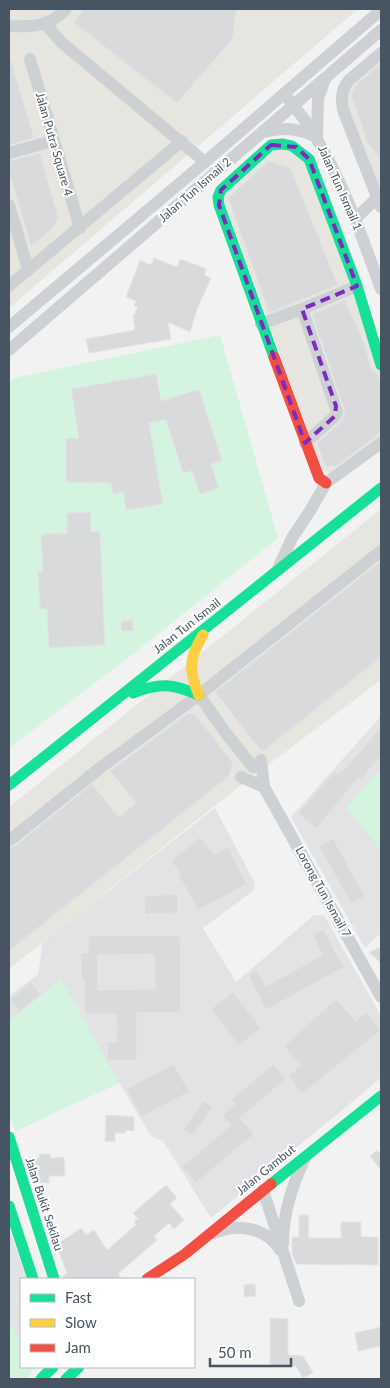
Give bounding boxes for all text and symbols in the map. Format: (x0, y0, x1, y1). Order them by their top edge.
street label: Jalan Putra Square 4 (33, 90, 76, 197)
street label: Jalan Tun Ismail 1 (315, 143, 366, 233)
street label: Jalan Tun Ismail 2 (155, 154, 234, 225)
street label: Jalan Tun Ismail (150, 595, 223, 657)
street label: Lorong Tun Ismail 7 (292, 844, 355, 940)
street label: Jalan Gambut (233, 1141, 299, 1198)
street label: Jalan Bukit Sekilau (22, 1155, 67, 1252)
legend (20, 1278, 195, 1368)
text: Fast (65, 1288, 92, 1306)
text: Slow (65, 1313, 97, 1331)
scale bar (210, 1336, 291, 1368)
text: Jam (65, 1338, 91, 1356)
text: 50 m (218, 1343, 252, 1361)

